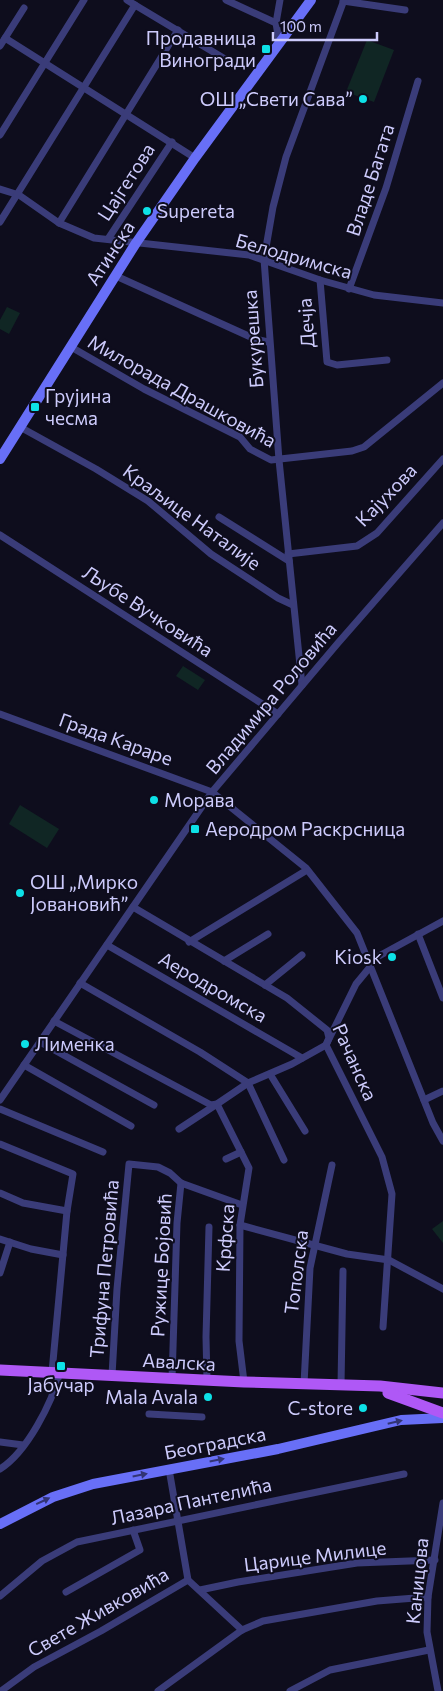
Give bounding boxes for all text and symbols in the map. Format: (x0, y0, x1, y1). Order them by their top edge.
scale bar (273, 10, 377, 42)
text: 100 m (280, 17, 322, 35)
place label: Продавница Виногради (146, 26, 256, 71)
marker: Продавница Виногради (260, 43, 272, 55)
place label: ОШ „Свети Сава” (200, 87, 353, 110)
marker: ОШ „Свети Сава” (357, 93, 369, 105)
street label: Владе Багата (341, 121, 398, 239)
street label: Цајгетова (92, 139, 159, 225)
place label: Supereta (157, 199, 235, 222)
marker: Supereta (141, 205, 153, 217)
street label: Атинска (80, 216, 139, 289)
street label: Белодримска (233, 228, 355, 283)
street label: Букурешка (238, 289, 267, 389)
street label: Дечја (292, 297, 319, 349)
street label: Милорада Драшковића (84, 329, 280, 452)
place label: Грујина чесма (45, 384, 111, 429)
marker: Грујина чесма (29, 401, 41, 413)
street label: Краљице Наталије (119, 459, 266, 574)
street label: Кајухова (350, 459, 421, 531)
street label: Љубе Вучковића (79, 560, 218, 661)
street label: Владимира Роловића (200, 617, 341, 778)
street label: Града Караре (56, 707, 176, 770)
place label: Морава (164, 788, 234, 811)
marker: Морава (148, 794, 160, 806)
place label: Аеродром Раскрсница (205, 817, 405, 840)
marker: Аеродром Раскрсница (189, 823, 201, 835)
place label: ОШ „Мирко Јовановић” (30, 870, 138, 915)
marker: ОШ „Мирко Јовановић” (14, 887, 26, 899)
place label: Kiosk (334, 945, 382, 968)
street label: Аеродромска (155, 946, 272, 1027)
marker: Kiosk (386, 951, 398, 963)
street label: Рачанска (328, 1020, 383, 1104)
place label: Лименка (35, 1032, 115, 1055)
marker: Лименка (19, 1038, 31, 1050)
street label: Трифуна Петровића (84, 1179, 123, 1359)
street label: Ружице Бојовић (145, 1193, 176, 1337)
street label: Крфска (211, 1203, 238, 1273)
street label: Тополска (279, 1229, 312, 1315)
street label: Авалска (142, 1348, 216, 1375)
marker: Јабучар (55, 1360, 67, 1372)
place label: Јабучар (27, 1373, 95, 1396)
place label: Mala Avala (105, 1385, 198, 1408)
marker: Mala Avala (202, 1391, 214, 1403)
place label: C-store (287, 1396, 353, 1419)
marker: C-store (357, 1402, 369, 1414)
one-way arrow (387, 1418, 402, 1426)
street label: Београдска (162, 1421, 268, 1464)
one-way arrow (210, 1456, 225, 1464)
one-way arrow (133, 1471, 148, 1479)
street label: Лазара Пантелића (108, 1472, 274, 1529)
one-way arrow (36, 1497, 50, 1505)
street label: Царице Милице (243, 1535, 387, 1576)
street label: Каницова (401, 1537, 432, 1625)
street label: Свете Живковића (23, 1562, 172, 1661)

